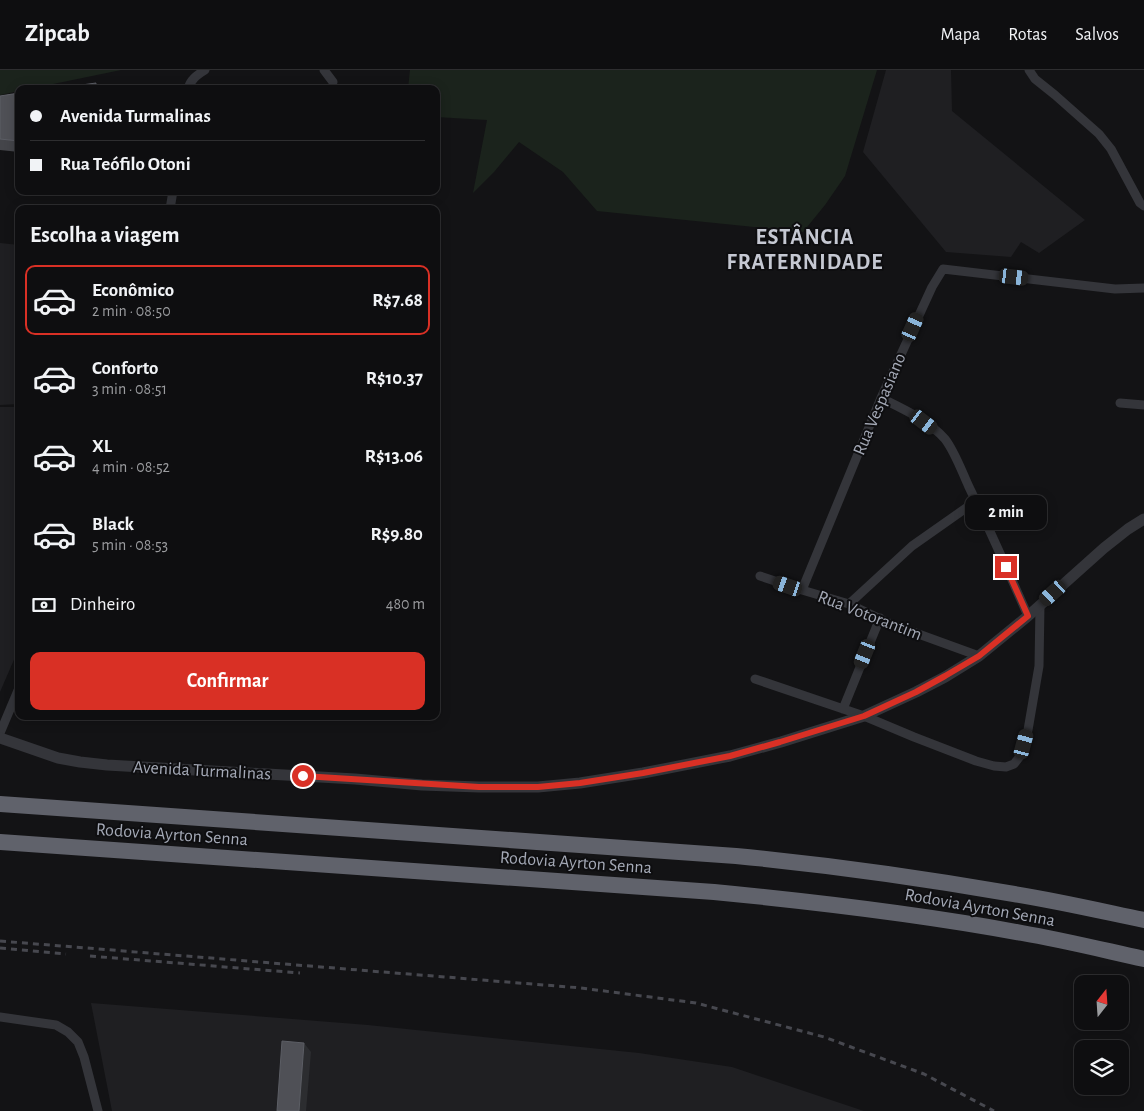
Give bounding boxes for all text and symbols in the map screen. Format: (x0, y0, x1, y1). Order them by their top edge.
text: Zipcab (25, 22, 90, 46)
text: Mapa (941, 26, 980, 44)
text: Rotas (1008, 26, 1047, 44)
text: Salvos (1075, 26, 1119, 44)
text: Avenida Turmalinas (60, 107, 211, 126)
text: Rua Teófilo Otoni (60, 155, 191, 174)
district label: ESTÂNCIA FRATERNIDADE (727, 223, 883, 273)
text: Escolha a viagem (30, 224, 179, 246)
car (998, 268, 1029, 286)
icon: car (32, 278, 77, 323)
text: Econômico (92, 281, 174, 300)
text: R$7.68 (372, 291, 423, 310)
text: 2 min · 08:50 (92, 303, 171, 319)
car (900, 310, 925, 344)
street label: Rua Vespasiano (850, 350, 910, 458)
icon: car (32, 356, 77, 401)
text: Conforto (92, 359, 158, 378)
text: R$10.37 (366, 369, 423, 388)
text: 3 min · 08:51 (92, 381, 167, 397)
car (907, 407, 940, 437)
icon: car (32, 434, 77, 479)
text: XL (92, 437, 112, 456)
text: R$13.06 (365, 447, 423, 466)
text: 4 min · 08:52 (92, 459, 170, 475)
callout: 2 min (965, 494, 1047, 530)
text: 2 min (988, 504, 1024, 520)
icon: car (32, 512, 77, 557)
text: Black (92, 515, 134, 534)
text: R$9.80 (370, 525, 423, 544)
text: 5 min · 08:53 (92, 537, 168, 553)
route end (995, 556, 1017, 578)
car (771, 574, 804, 598)
car (1036, 577, 1069, 609)
street label: Rua Votorantim (815, 588, 924, 644)
icon: cash (30, 591, 58, 619)
text: Dinheiro (70, 595, 135, 614)
text: 480 m (386, 596, 425, 612)
car (852, 637, 877, 671)
button: Confirmar (30, 652, 425, 710)
car (1012, 728, 1035, 760)
street label: Avenida Turmalinas (133, 758, 271, 784)
route start (292, 765, 314, 787)
street label: Rodovia Ayrton Senna (95, 821, 249, 849)
street label: Rodovia Ayrton Senna (499, 849, 653, 877)
street label: Rodovia Ayrton Senna (903, 886, 1056, 930)
north arrow (1074, 975, 1129, 1030)
map controls (1074, 975, 1129, 1095)
button: layers (1074, 1040, 1129, 1095)

